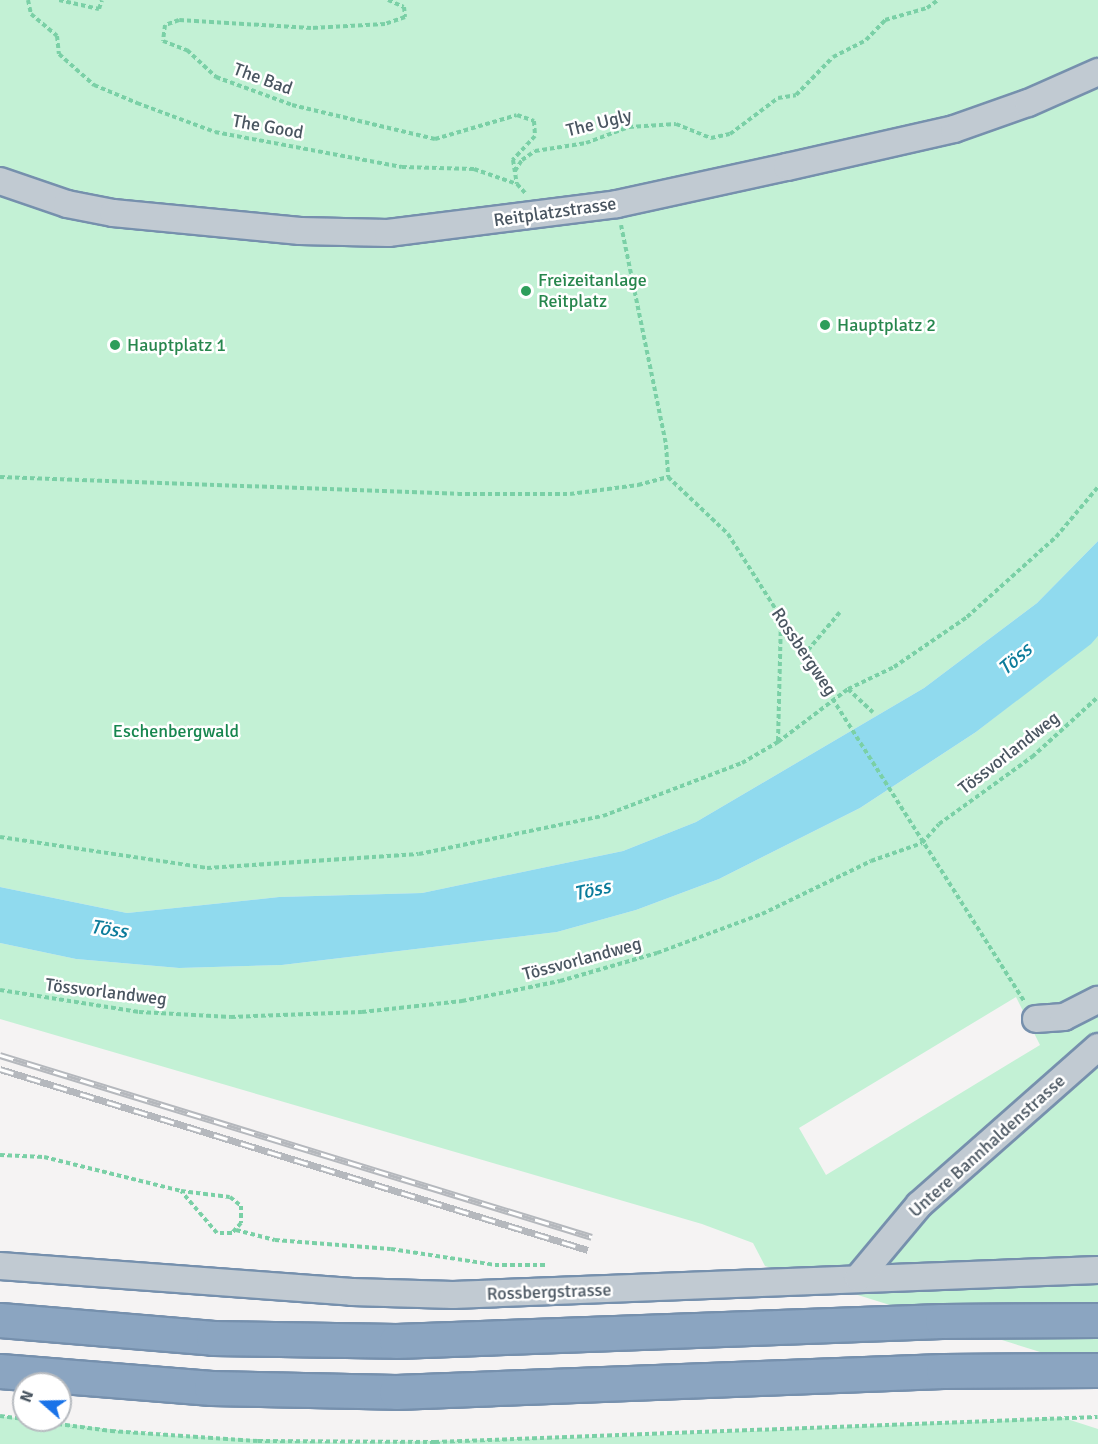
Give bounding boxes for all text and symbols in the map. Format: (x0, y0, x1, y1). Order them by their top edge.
street label: The Bad (231, 58, 295, 100)
street label: The Ugly (564, 104, 634, 142)
street label: The Good (231, 110, 305, 144)
street label: Reitplatzstrasse (492, 193, 618, 231)
place label: Freizeitanlage Reitplatz (538, 270, 647, 312)
marker: Freizeitanlage Reitplatz (519, 284, 533, 298)
place label: Hauptplatz 2 (837, 314, 936, 336)
marker: Hauptplatz 2 (818, 318, 832, 332)
place label: Hauptplatz 1 (127, 334, 226, 356)
marker: Hauptplatz 1 (108, 338, 122, 352)
street label: Rossbergweg (767, 604, 841, 700)
water label: Töss (993, 638, 1037, 680)
street label: Tössvorlandweg (954, 707, 1064, 799)
park label: Eschenbergwald (113, 720, 239, 742)
water label: Töss (571, 874, 613, 906)
water label: Töss (89, 915, 129, 943)
street label: Tössvorlandweg (520, 933, 644, 985)
street label: Tössvorlandweg (44, 974, 168, 1010)
street label: Untere Bannhaldenstrasse (904, 1070, 1070, 1222)
street label: Rossbergstrasse (486, 1279, 612, 1305)
north arrow (12, 1372, 72, 1432)
text: N (16, 1388, 38, 1405)

